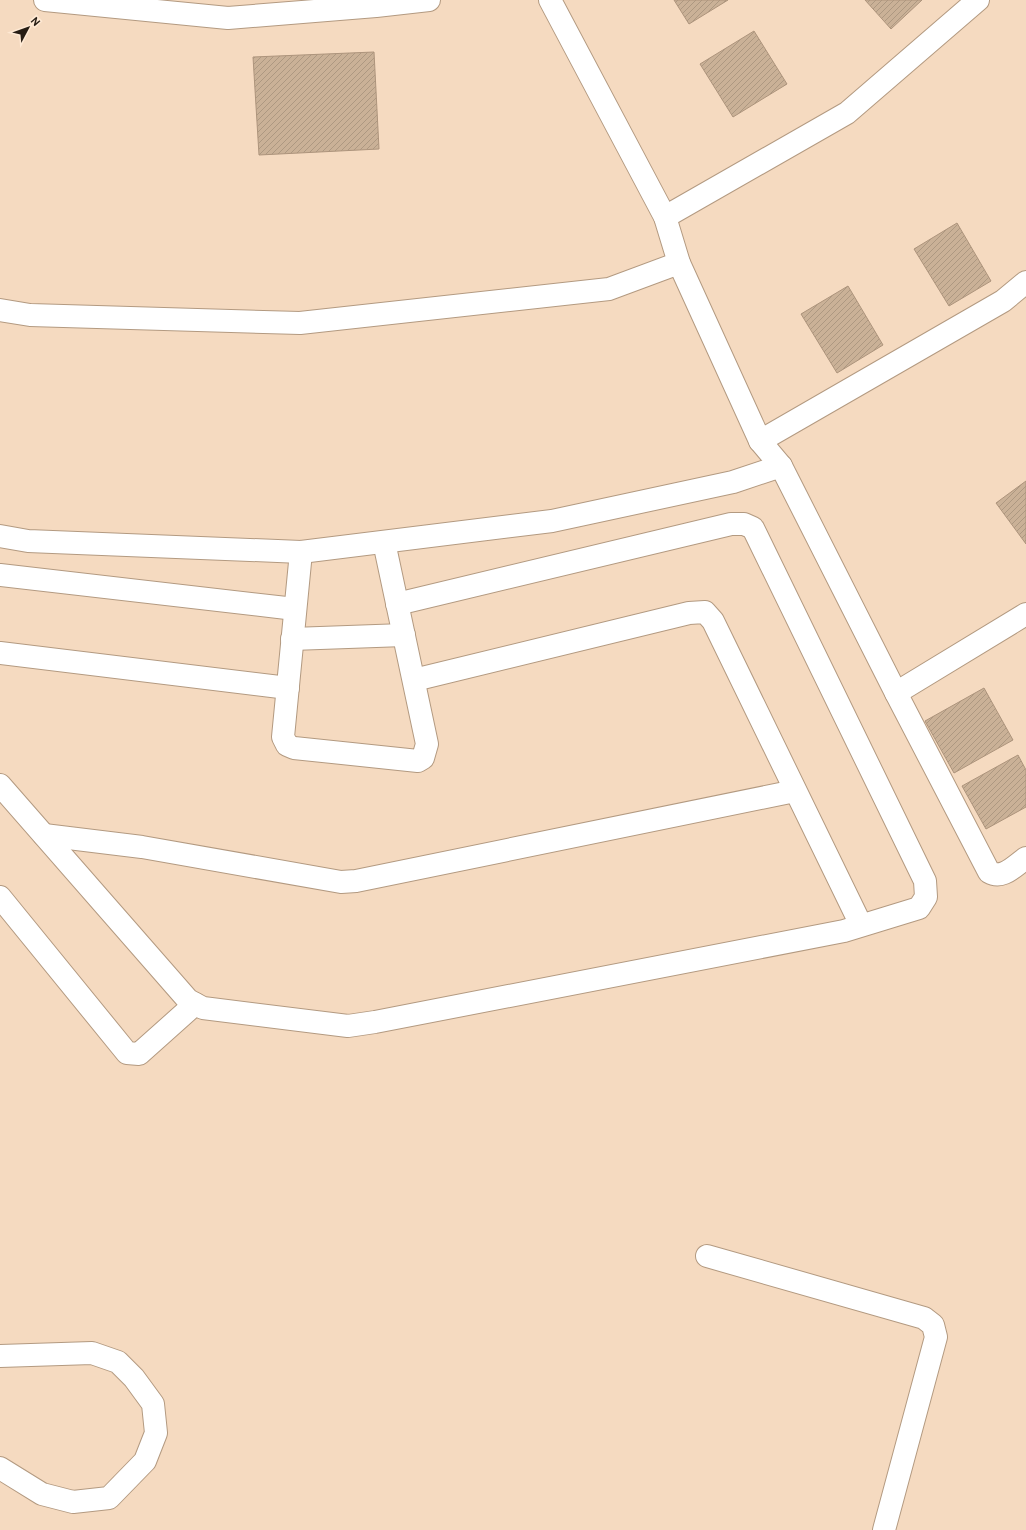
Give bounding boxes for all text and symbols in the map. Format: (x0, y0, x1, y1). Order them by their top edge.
north arrow (8, 8, 48, 48)
text: N (27, 15, 43, 30)

